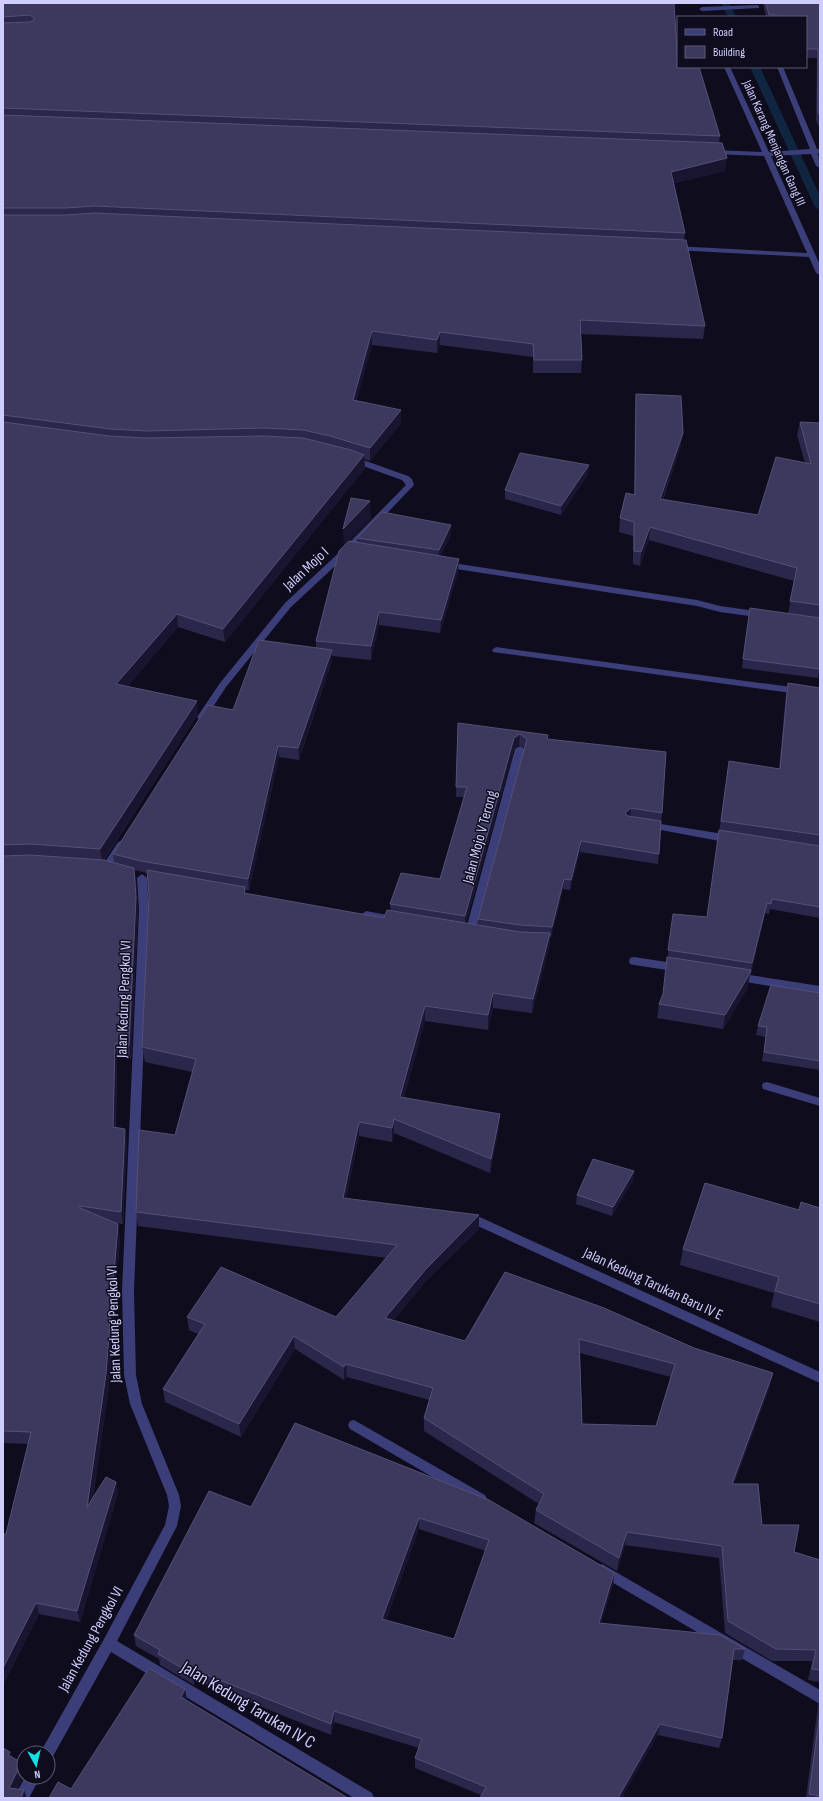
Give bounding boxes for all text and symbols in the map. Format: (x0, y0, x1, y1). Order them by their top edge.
legend (677, 16, 807, 68)
text: Road (713, 25, 733, 40)
text: Building (713, 45, 745, 60)
street label: Jalan Karang Menjangan Gang III (739, 77, 809, 208)
street label: Jalan Mojo I (278, 543, 333, 596)
street label: Jalan Mojo V Terong (458, 788, 502, 887)
street label: Jalan Kedung Pengkol VI (112, 940, 136, 1059)
street label: Jalan Kedung Tarukan Baru IV E (579, 1243, 726, 1325)
street label: Jalan Kedung Pengkol VI (102, 1265, 126, 1384)
street label: Jalan Kedung Pengkol VI (54, 1583, 128, 1696)
street label: Jalan Kedung Tarukan IV C (176, 1656, 319, 1753)
north arrow (16, 1745, 56, 1785)
text: N (33, 1768, 41, 1781)

